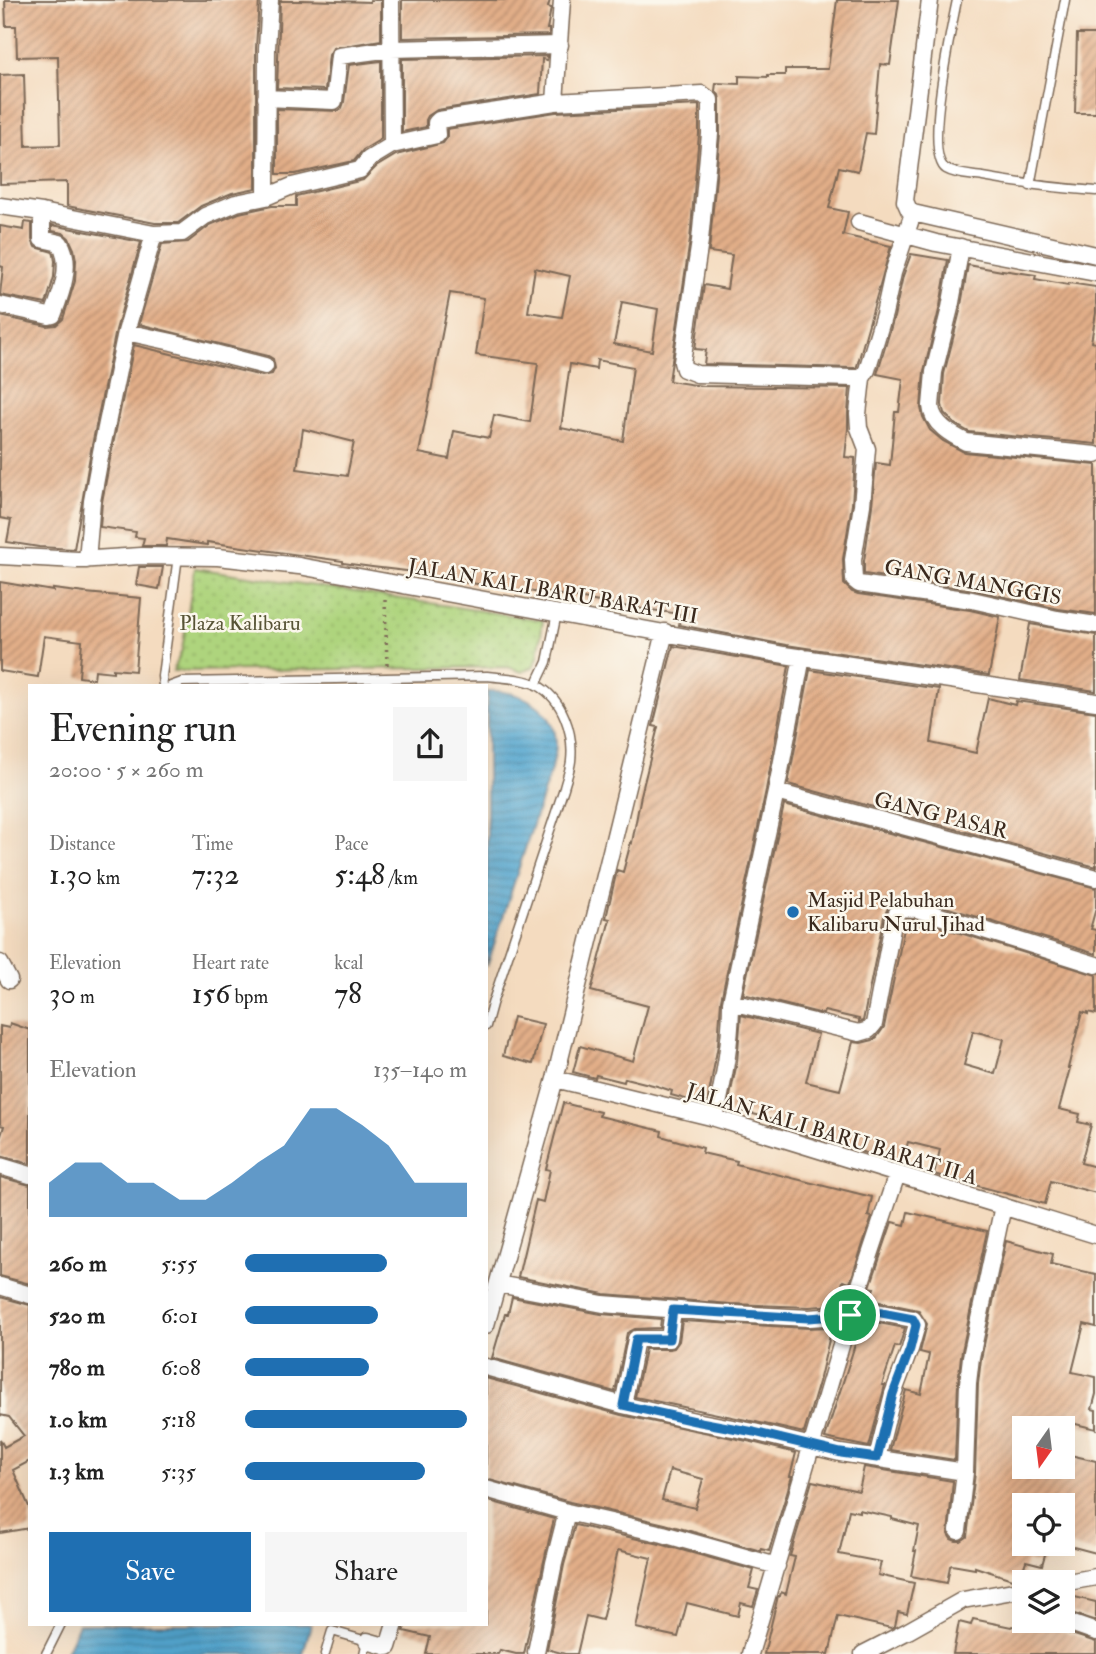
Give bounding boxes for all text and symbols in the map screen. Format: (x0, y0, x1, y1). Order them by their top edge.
street label: JALAN KALI BARU BARAT III (405, 552, 700, 630)
street label: GANG MANGGIS (882, 554, 1064, 611)
park label: Plaza Kalibaru (179, 610, 301, 637)
text: Evening run (49, 705, 237, 753)
button: share (393, 707, 467, 781)
text: 20:00 · 5 × 260 m (49, 755, 204, 784)
street label: GANG PASAR (871, 786, 1011, 845)
text: Distance (49, 832, 115, 856)
text: Time (192, 832, 233, 856)
text: Pace (334, 832, 368, 856)
text: 1.30 (49, 856, 92, 893)
text: 7:32 (192, 856, 240, 893)
text: 5:48 (334, 856, 385, 893)
text: km (92, 866, 120, 890)
text: /km (385, 866, 418, 890)
place label: Masjid Pelabuhan Kalibaru Nurul Jihad (807, 887, 986, 938)
marker: Masjid Pelabuhan Kalibaru Nurul Jihad (785, 904, 801, 920)
text: Elevation (49, 951, 121, 975)
text: Heart rate (192, 951, 269, 975)
text: kcal (334, 951, 363, 975)
text: 30 (49, 975, 76, 1012)
text: 156 (192, 975, 231, 1012)
text: 78 (334, 975, 362, 1012)
text: m (76, 985, 95, 1009)
text: bpm (231, 985, 268, 1009)
text: Elevation (49, 1055, 137, 1084)
text: 135–140 m (373, 1055, 467, 1084)
street label: JALAN KALI BARU BARAT II A (682, 1077, 981, 1192)
text: 260 m (49, 1249, 107, 1278)
text: 5:55 (161, 1249, 197, 1278)
pin (820, 1285, 880, 1345)
icon: arrive (831, 1296, 869, 1334)
text: 520 m (49, 1301, 105, 1330)
text: 6:01 (161, 1301, 198, 1330)
text: 780 m (49, 1353, 105, 1382)
text: 6:08 (161, 1353, 201, 1382)
text: 1.0 km (49, 1405, 107, 1434)
text: 5:18 (161, 1405, 196, 1434)
north arrow (1012, 1416, 1074, 1479)
map controls (1012, 1416, 1075, 1633)
text: 1.3 km (49, 1457, 104, 1486)
text: 5:35 (161, 1457, 196, 1486)
button: locate (1012, 1493, 1075, 1556)
button: Save (49, 1532, 251, 1612)
button: Share (265, 1532, 467, 1612)
button: layers (1012, 1570, 1075, 1633)

